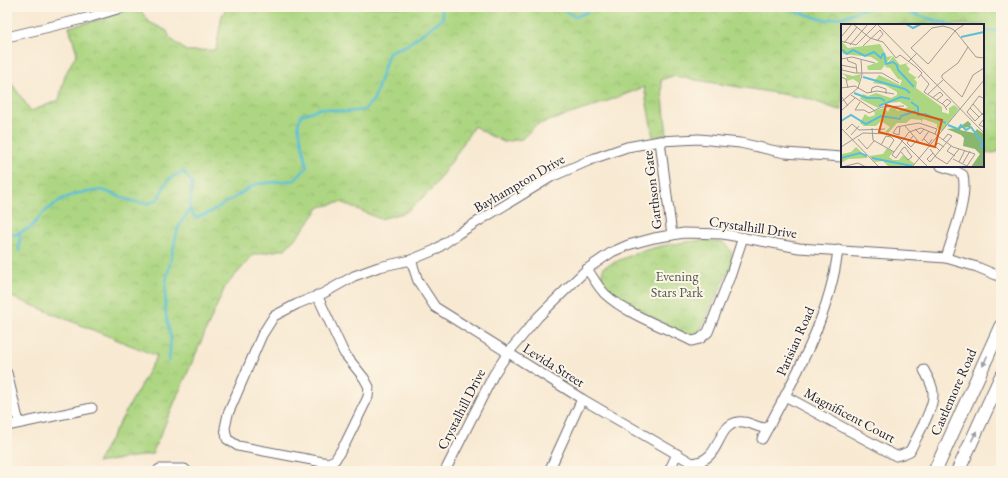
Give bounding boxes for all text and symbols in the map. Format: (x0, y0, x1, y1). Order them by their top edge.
inset map (841, 24, 984, 167)
street label: Bayhampton Drive (470, 149, 568, 216)
street label: Garthson Gate (638, 149, 666, 230)
street label: Crystalhill Drive (708, 212, 799, 242)
park label: Evening Stars Park (651, 267, 704, 301)
street label: Parisian Road (772, 303, 819, 378)
street label: Levida Street (520, 339, 589, 391)
street label: Castlemore Road (926, 345, 981, 438)
one-way arrow (982, 356, 988, 367)
street label: Crystalhill Drive (433, 365, 489, 453)
street label: Magnificent Court (801, 383, 899, 447)
one-way arrow (971, 430, 977, 441)

